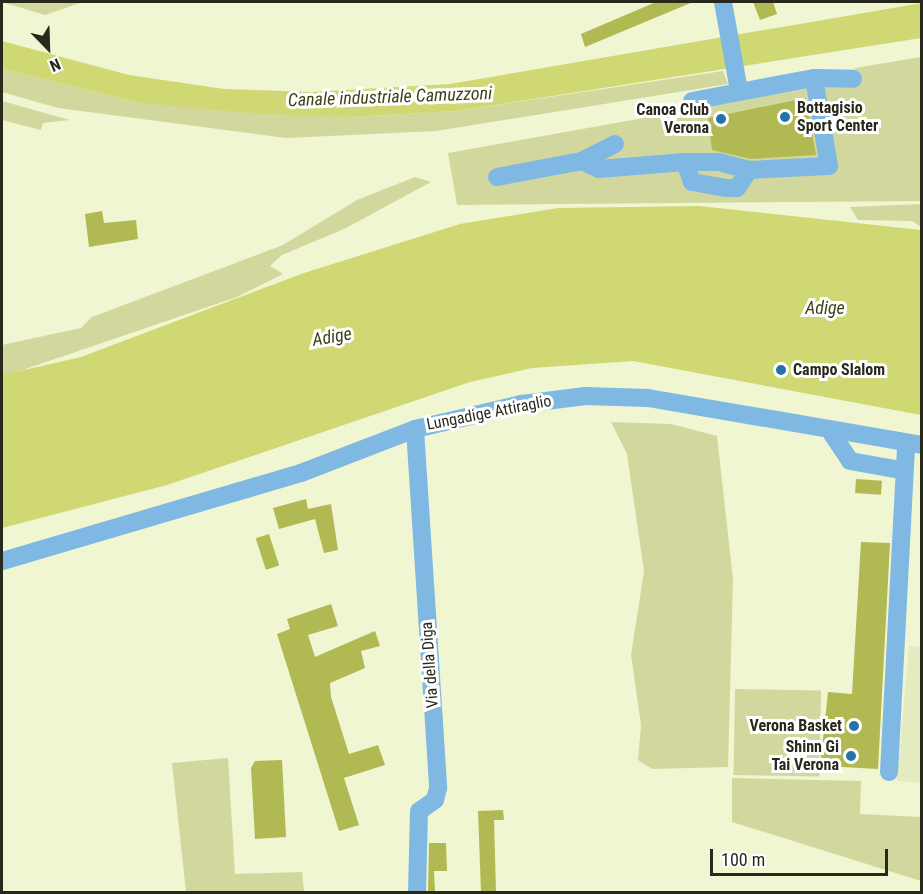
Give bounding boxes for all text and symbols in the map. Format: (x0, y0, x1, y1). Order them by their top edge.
north arrow (18, 18, 78, 78)
text: N (47, 54, 63, 76)
water label: Canale industriale Camuzzoni (288, 83, 492, 111)
place label: Bottagisio Sport Center (797, 98, 878, 136)
place label: Canoa Club Verona (636, 100, 709, 138)
marker: Bottagisio Sport Center (778, 110, 792, 124)
marker: Canoa Club Verona (714, 112, 728, 126)
water label: Adige (805, 297, 845, 319)
water label: Adige (311, 323, 353, 351)
place label: Campo Slalom (793, 360, 885, 380)
marker: Campo Slalom (774, 363, 788, 377)
street label: Lungadige Attiraglio (425, 391, 553, 435)
street label: Via della Diga (417, 621, 443, 709)
place label: Verona Basket (750, 716, 842, 736)
marker: Verona Basket (847, 719, 861, 733)
place label: Shinn Gi Tai Verona (771, 737, 839, 775)
marker: Shinn Gi Tai Verona (844, 749, 858, 763)
scale bar (713, 837, 892, 875)
text: 100 m (721, 849, 765, 870)

